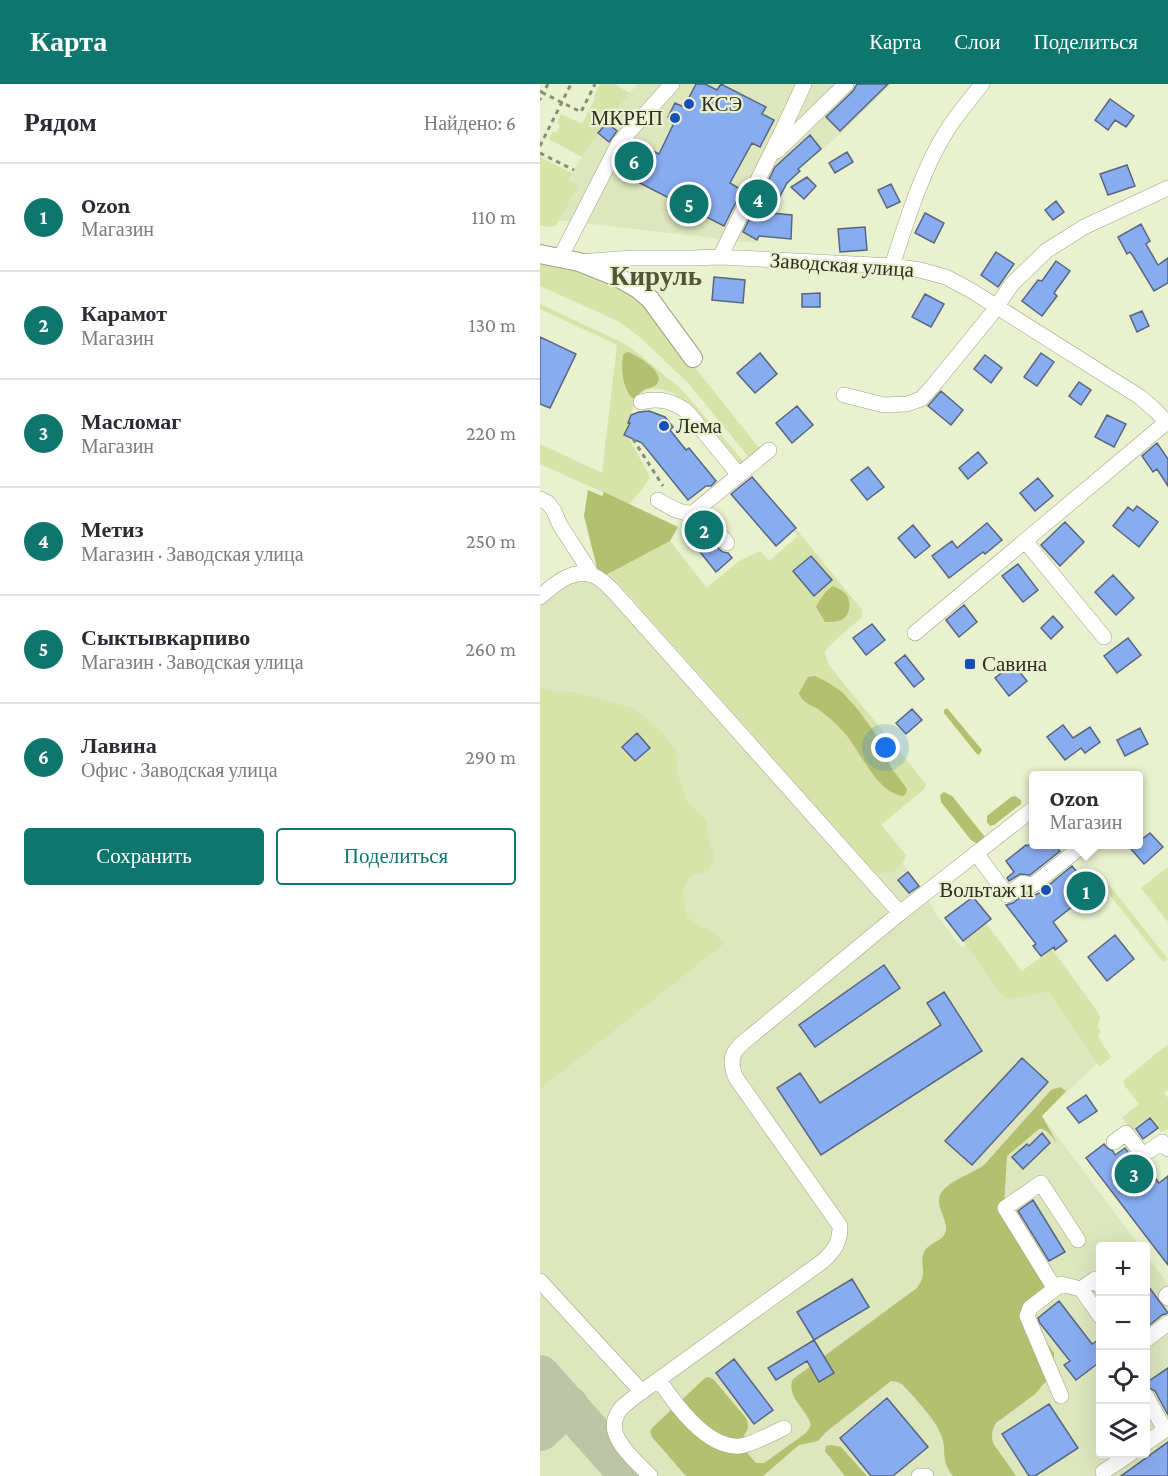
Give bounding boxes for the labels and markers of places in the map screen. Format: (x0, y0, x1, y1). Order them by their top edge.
place label: КСЭ (701, 92, 742, 116)
marker: КСЭ (682, 97, 696, 111)
place label: МКРЕП (591, 106, 663, 130)
marker: МКРЕП (668, 111, 682, 125)
pin: 6 (614, 138, 653, 184)
pin: 4 (738, 176, 778, 222)
pin: 5 (670, 182, 708, 226)
place label: Лема (676, 414, 723, 438)
marker: Лема (657, 419, 671, 433)
pin: 2 (684, 508, 724, 552)
place label: Савина (982, 652, 1048, 676)
marker: Савина (963, 657, 977, 671)
pin: 1 (1066, 868, 1106, 914)
place label: Вольтаж 11 (939, 878, 1034, 902)
marker: Вольтаж 11 (1039, 883, 1053, 897)
pin: 3 (1114, 1152, 1154, 1196)

